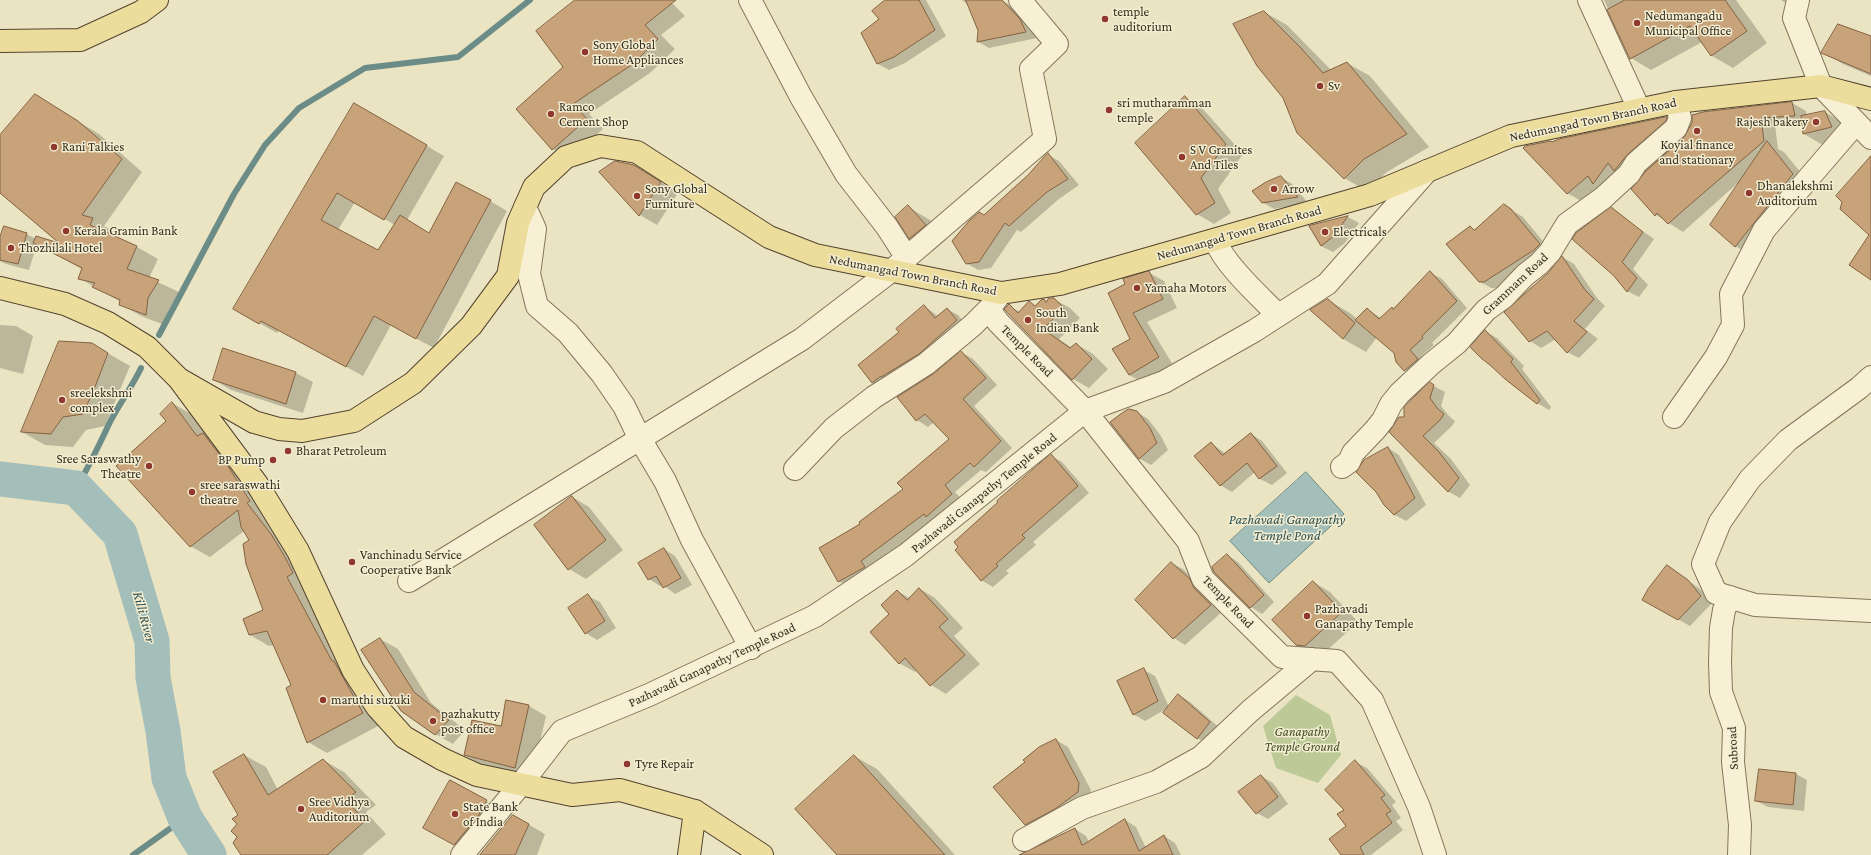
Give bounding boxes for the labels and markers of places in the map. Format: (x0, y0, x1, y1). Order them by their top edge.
place label: temple auditorium (1113, 4, 1172, 35)
place label: Nedumangadu Municipal Office (1645, 8, 1731, 39)
marker: temple auditorium (1100, 14, 1110, 24)
marker: Nedumangadu Municipal Office (1632, 18, 1642, 28)
place label: Sony Global Home Appliances (593, 37, 684, 68)
marker: Sony Global Home Appliances (580, 47, 590, 57)
place label: Sv (1328, 78, 1340, 94)
marker: Sv (1315, 81, 1325, 91)
place label: sri mutharamman temple (1117, 95, 1211, 126)
place label: Ramco Cement Shop (559, 99, 629, 130)
marker: sri mutharamman temple (1104, 105, 1114, 115)
marker: Ramco Cement Shop (546, 109, 556, 119)
place label: Rajesh bakery (1736, 114, 1808, 130)
marker: Rajesh bakery (1811, 117, 1821, 127)
marker: Koyial finance and stationary (1692, 126, 1702, 136)
place label: Koyial finance and stationary (1659, 137, 1735, 168)
place label: Rani Talkies (62, 139, 124, 155)
marker: Rani Talkies (49, 142, 59, 152)
place label: S V Granites And Tiles (1190, 142, 1252, 173)
marker: S V Granites And Tiles (1177, 152, 1187, 162)
place label: Dhanalekshmi Auditorium (1757, 178, 1833, 209)
place label: Sony Global Furniture (645, 181, 707, 212)
place label: Arrow (1282, 181, 1314, 197)
marker: Arrow (1269, 184, 1279, 194)
marker: Dhanalekshmi Auditorium (1744, 188, 1754, 198)
marker: Sony Global Furniture (632, 191, 642, 201)
place label: Kerala Gramin Bank (74, 223, 177, 239)
place label: Electricals (1333, 224, 1387, 240)
marker: Kerala Gramin Bank (61, 226, 71, 236)
marker: Electricals (1320, 227, 1330, 237)
place label: Thozhilali Hotel (19, 240, 102, 256)
marker: Thozhilali Hotel (6, 243, 16, 253)
place label: Yamaha Motors (1145, 280, 1227, 296)
marker: Yamaha Motors (1132, 283, 1142, 293)
place label: South Indian Bank (1036, 305, 1099, 336)
marker: South Indian Bank (1023, 315, 1033, 325)
place label: sreelekshmi complex (70, 385, 132, 416)
marker: sreelekshmi complex (57, 395, 67, 405)
place label: Bharat Petroleum (296, 443, 387, 459)
marker: Bharat Petroleum (283, 446, 293, 456)
place label: Sree Saraswathy Theatre (56, 451, 141, 482)
place label: BP Pump (218, 452, 265, 468)
marker: BP Pump (268, 455, 278, 465)
marker: Sree Saraswathy Theatre (144, 461, 154, 471)
place label: sree saraswathi theatre (200, 477, 280, 508)
marker: sree saraswathi theatre (187, 487, 197, 497)
place label: Vanchinadu Service Cooperative Bank (360, 547, 462, 578)
marker: Vanchinadu Service Cooperative Bank (347, 557, 357, 567)
place label: Pazhavadi Ganapathy Temple (1315, 601, 1413, 632)
marker: Pazhavadi Ganapathy Temple (1302, 611, 1312, 621)
place label: maruthi suzuki (331, 692, 410, 708)
marker: maruthi suzuki (318, 695, 328, 705)
place label: pazhakutty post office (441, 706, 500, 737)
marker: pazhakutty post office (428, 716, 438, 726)
place label: Tyre Repair (635, 756, 694, 772)
marker: Tyre Repair (622, 759, 632, 769)
place label: Sree Vidhya Auditorium (309, 794, 370, 825)
place label: State Bank of India (463, 799, 518, 830)
marker: Sree Vidhya Auditorium (296, 804, 306, 814)
marker: State Bank of India (450, 809, 460, 819)

